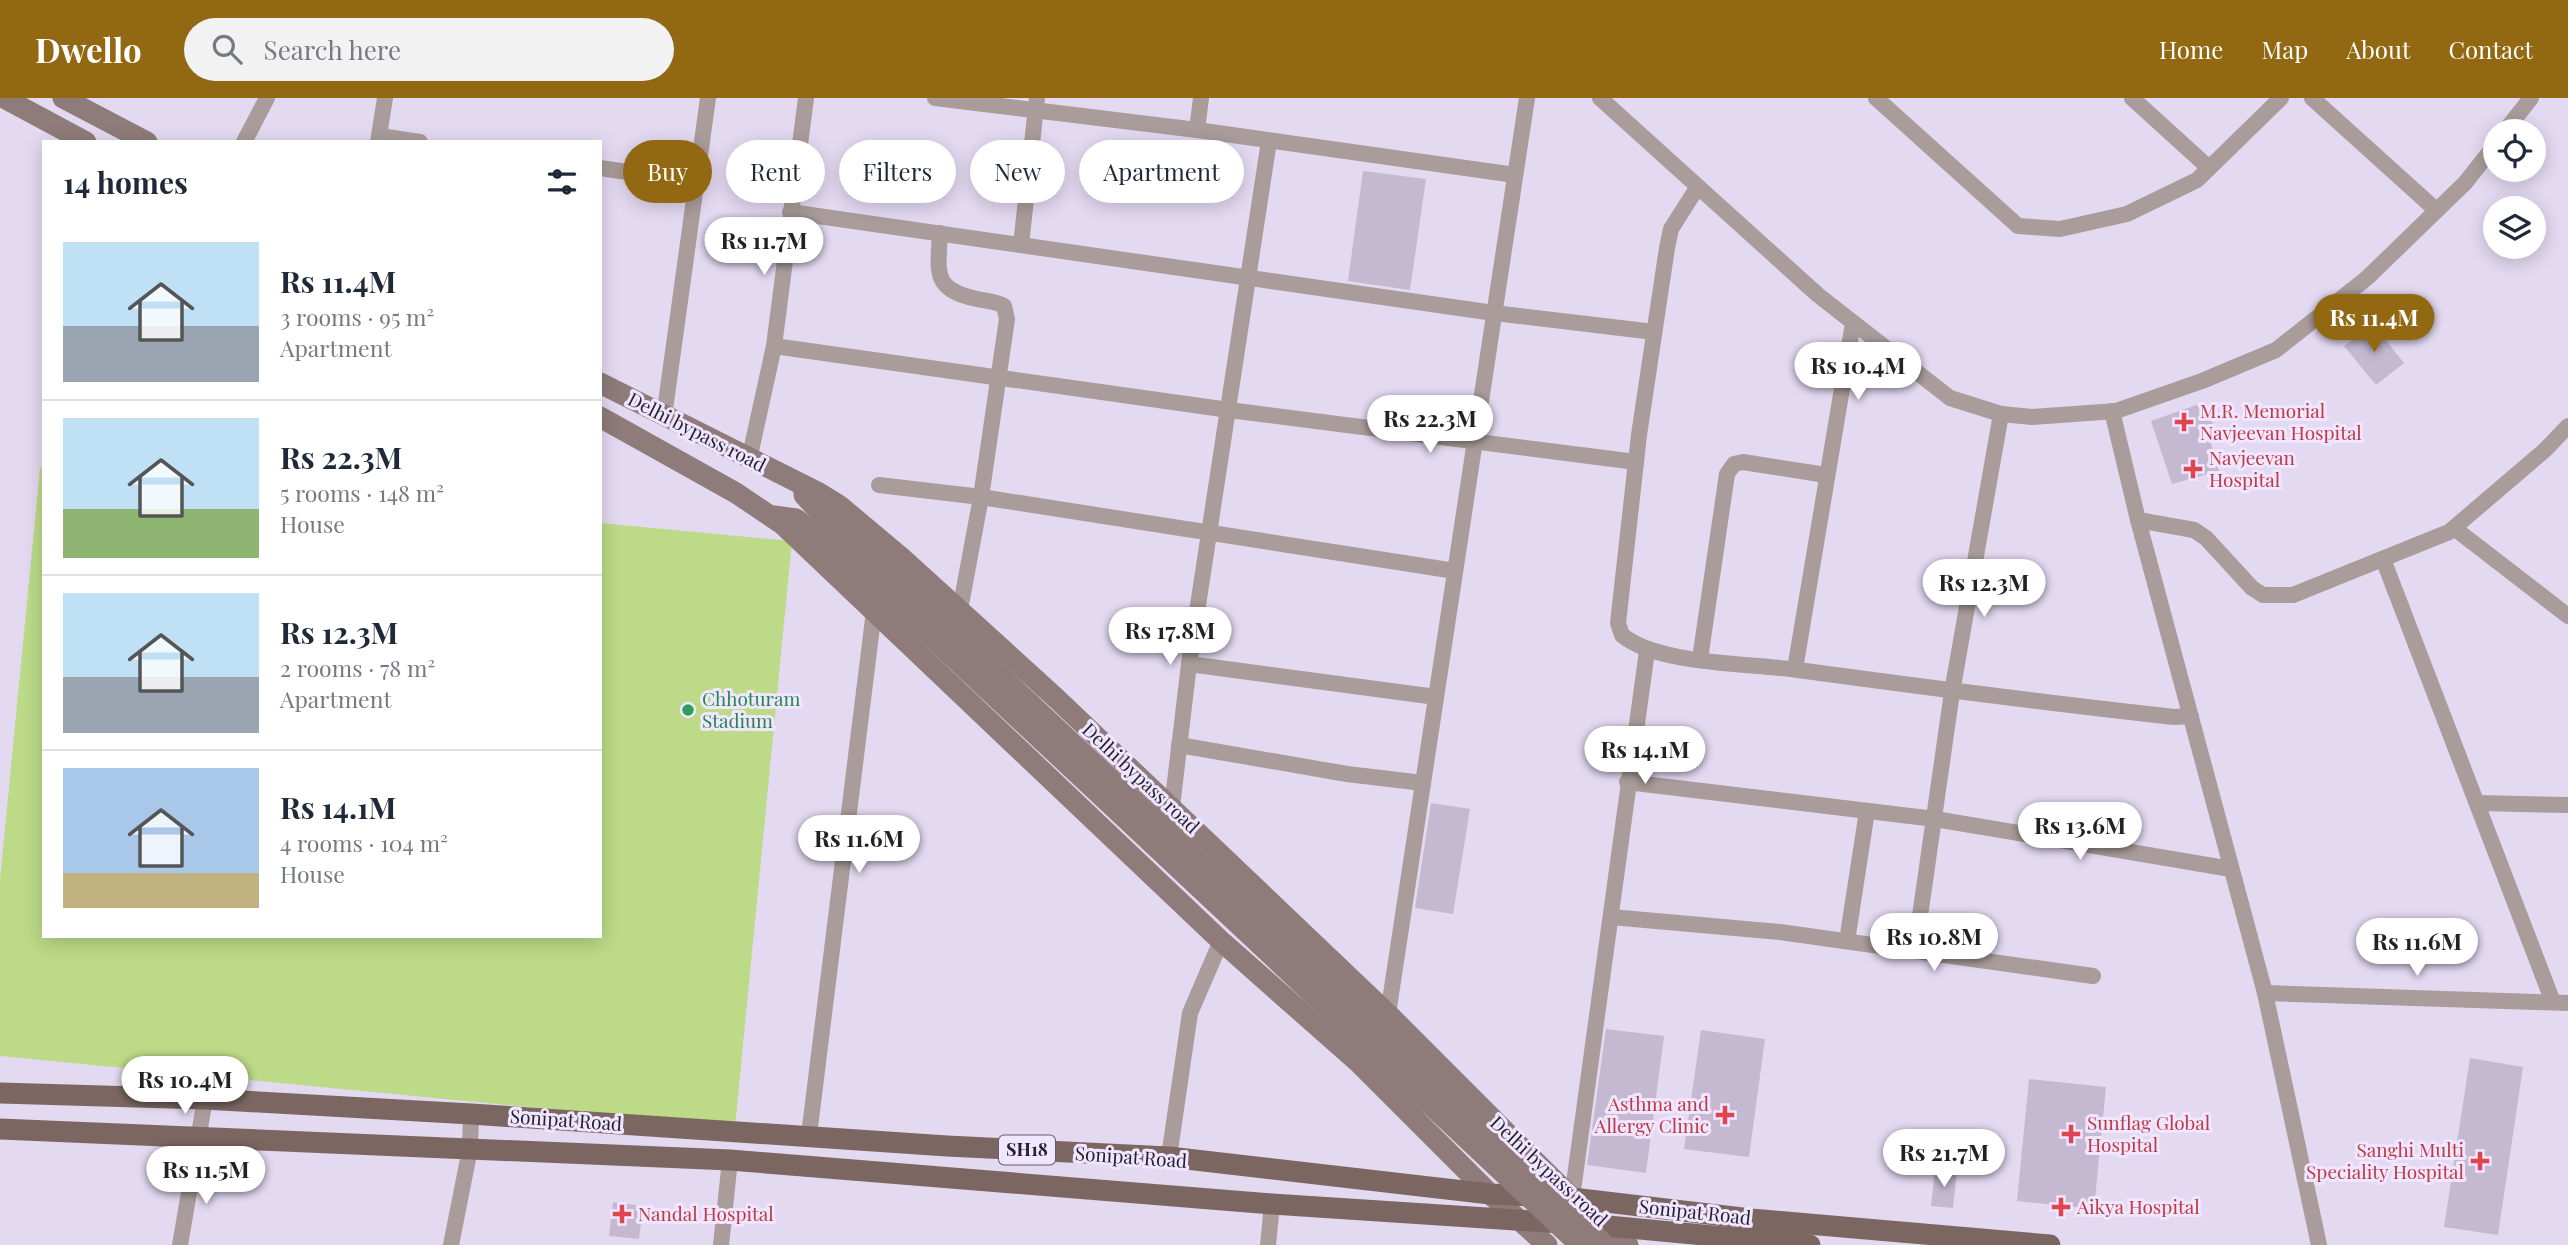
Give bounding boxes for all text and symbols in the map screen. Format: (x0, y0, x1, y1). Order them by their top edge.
search box (184, 18, 674, 81)
text: Dwello (35, 27, 142, 71)
icon: search (208, 30, 246, 68)
text: Search here (264, 32, 401, 67)
text: Home (2159, 33, 2223, 65)
text: Map (2261, 33, 2308, 65)
text: About (2346, 33, 2410, 65)
text: Contact (2448, 33, 2533, 65)
map controls (2483, 119, 2546, 259)
button: locate (2483, 119, 2546, 182)
chip: Buy (623, 140, 712, 203)
chip: Rent (726, 140, 825, 203)
chip: Filters (839, 140, 956, 203)
chip: New (970, 140, 1065, 203)
chip: Apartment (1079, 140, 1244, 203)
text: 14 homes (63, 162, 188, 202)
icon: filters (543, 163, 581, 201)
button: layers (2483, 196, 2546, 259)
pin: Rs 11.7M (692, 218, 836, 277)
text: Rs 11.7M (720, 224, 808, 255)
text: Rs 11.4M (280, 261, 396, 301)
icon: home (119, 270, 203, 354)
pin: Rs 11.4M (2302, 294, 2446, 354)
text: 3 rooms · 95 m² (280, 301, 434, 332)
text: Rs 11.4M (2329, 301, 2419, 332)
text: Apartment (280, 332, 392, 363)
pin: Rs 10.4M (1786, 342, 1930, 402)
text: Rs 10.4M (1810, 349, 1906, 380)
street label: Delhi bypass road (624, 385, 771, 477)
pin: Rs 22.3M (1358, 396, 1502, 455)
place label: M.R. Memorial Navjeevan Hospital (2200, 397, 2362, 445)
text: Rs 22.3M (1383, 402, 1477, 433)
marker: M.R. Memorial Navjeevan Hospital (2174, 412, 2194, 432)
text: Rs 22.3M (280, 437, 402, 477)
place label: Navjeevan Hospital (2209, 444, 2296, 492)
icon: home (119, 446, 203, 530)
marker: Navjeevan Hospital (2183, 459, 2203, 479)
text: 5 rooms · 148 m² (280, 477, 444, 508)
text: House (280, 508, 345, 539)
pin: Rs 12.3M (1912, 560, 2056, 619)
text: Rs 12.3M (1939, 566, 2029, 597)
pin: Rs 17.8M (1098, 608, 1242, 667)
text: Rs 12.3M (280, 612, 398, 652)
text: Rs 17.8M (1125, 614, 1215, 645)
icon: home (119, 621, 203, 705)
text: 2 rooms · 78 m² (280, 652, 435, 683)
text: Apartment (280, 683, 392, 714)
place label: Chhoturam Stadium (702, 685, 801, 733)
marker: Chhoturam Stadium (680, 702, 696, 718)
street label: Delhi bypass road (1077, 716, 1206, 838)
pin: Rs 14.1M (1573, 726, 1717, 786)
text: Rs 14.1M (1600, 733, 1690, 764)
text: Rs 14.1M (280, 787, 396, 827)
icon: home (119, 796, 203, 880)
pin: Rs 13.6M (2008, 802, 2152, 862)
text: Rs 13.6M (2034, 809, 2126, 840)
pin: Rs 11.6M (787, 816, 931, 875)
text: Rs 11.6M (814, 822, 904, 853)
text: 4 rooms · 104 m² (280, 827, 448, 858)
text: House (280, 858, 345, 889)
pin: Rs 10.8M (1862, 914, 2006, 973)
pin: Rs 11.6M (2345, 918, 2489, 978)
text: Rs 10.8M (1886, 920, 1982, 951)
text: Rs 11.6M (2372, 925, 2462, 956)
pin: Rs 10.4M (113, 1056, 257, 1116)
text: Rs 10.4M (137, 1063, 233, 1094)
place label: Asthma and Allergy Clinic (1593, 1090, 1709, 1138)
street label: Sonipat Road (509, 1102, 623, 1136)
marker: Asthma and Allergy Clinic (1715, 1105, 1735, 1125)
street label: Delhi bypass road (1485, 1109, 1614, 1231)
place label: Sunflag Global Hospital (2087, 1109, 2211, 1157)
marker: Sunflag Global Hospital (2061, 1124, 2081, 1144)
pin: Rs 21.7M (1872, 1130, 2016, 1189)
road number: SH18 (999, 1135, 1055, 1164)
text: Rs 21.7M (1899, 1136, 1989, 1167)
place label: Sanghi Multi Speciality Hospital (2306, 1136, 2465, 1184)
street label: Sonipat Road (1074, 1139, 1188, 1173)
pin: Rs 11.5M (134, 1146, 278, 1206)
marker: Sanghi Multi Speciality Hospital (2470, 1151, 2490, 1171)
text: Rs 11.5M (162, 1153, 250, 1184)
street label: Sonipat Road (1638, 1192, 1752, 1230)
place label: Aikya Hospital (2076, 1193, 2200, 1219)
marker: Aikya Hospital (2051, 1197, 2071, 1217)
place label: Nandal Hospital (638, 1200, 774, 1226)
marker: Nandal Hospital (612, 1204, 632, 1224)

